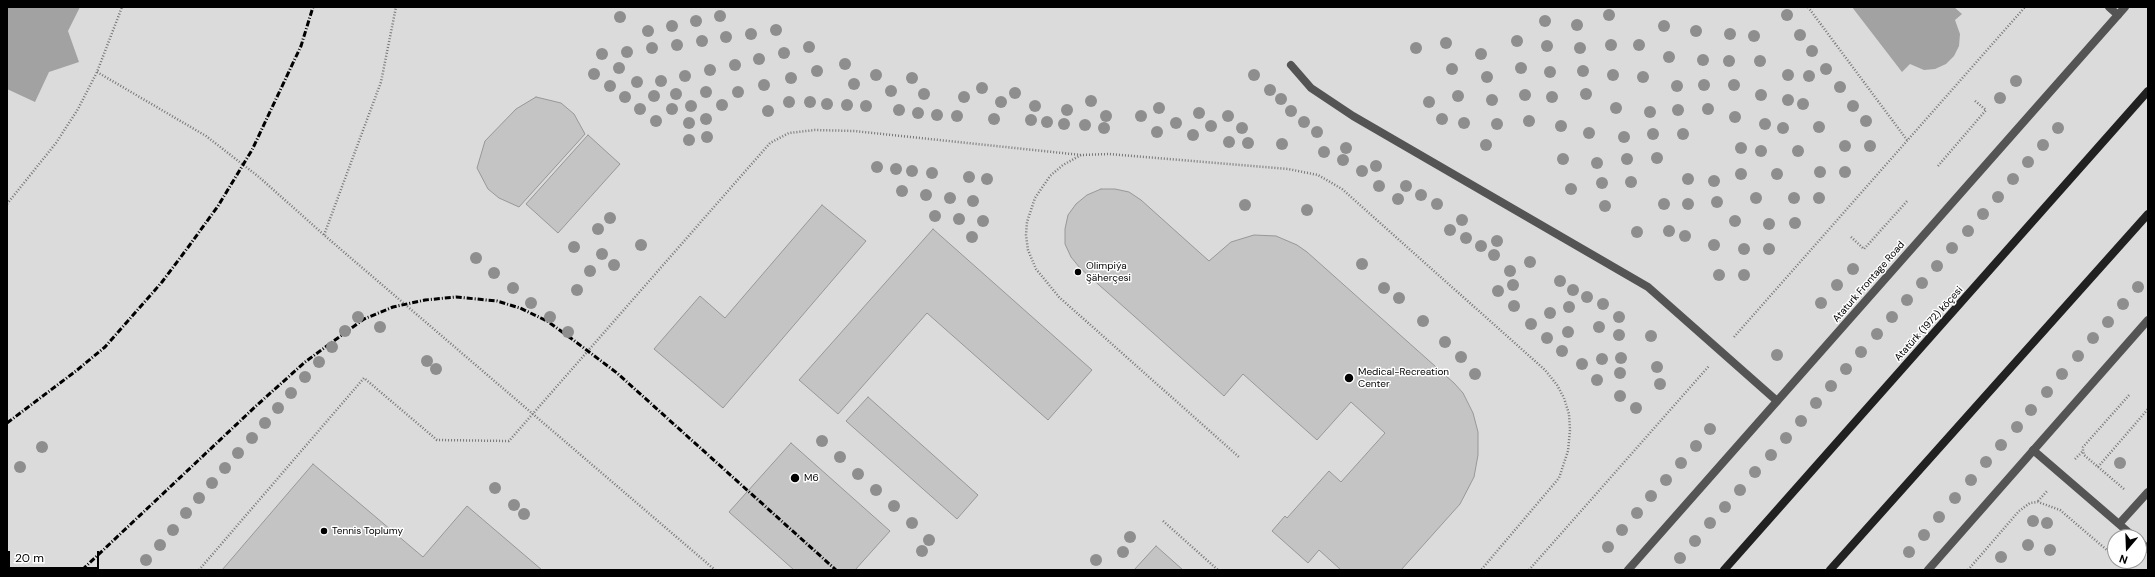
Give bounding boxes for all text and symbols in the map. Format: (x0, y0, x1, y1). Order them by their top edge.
street label: Ataturk Frontage Road (1831, 239, 1907, 325)
place label: Olimpiýa Şäherçesi (1086, 260, 1131, 284)
marker: Olimpiýa Şäherçesi (1073, 267, 1083, 277)
street label: Atatürk (1972) köçesi (1892, 284, 1966, 364)
place label: Medical-Recreation Center (1358, 366, 1449, 390)
marker: Medical-Recreation Center (1343, 372, 1355, 384)
marker: M6 (789, 472, 801, 484)
place label: M6 (804, 472, 819, 484)
place label: Tennis Toplumy (332, 525, 403, 537)
marker: Tennis Toplumy (319, 526, 329, 536)
north arrow (2107, 529, 2147, 569)
scale bar (10, 543, 101, 569)
text: 20 m (15, 550, 44, 566)
text: N (2117, 551, 2129, 567)

